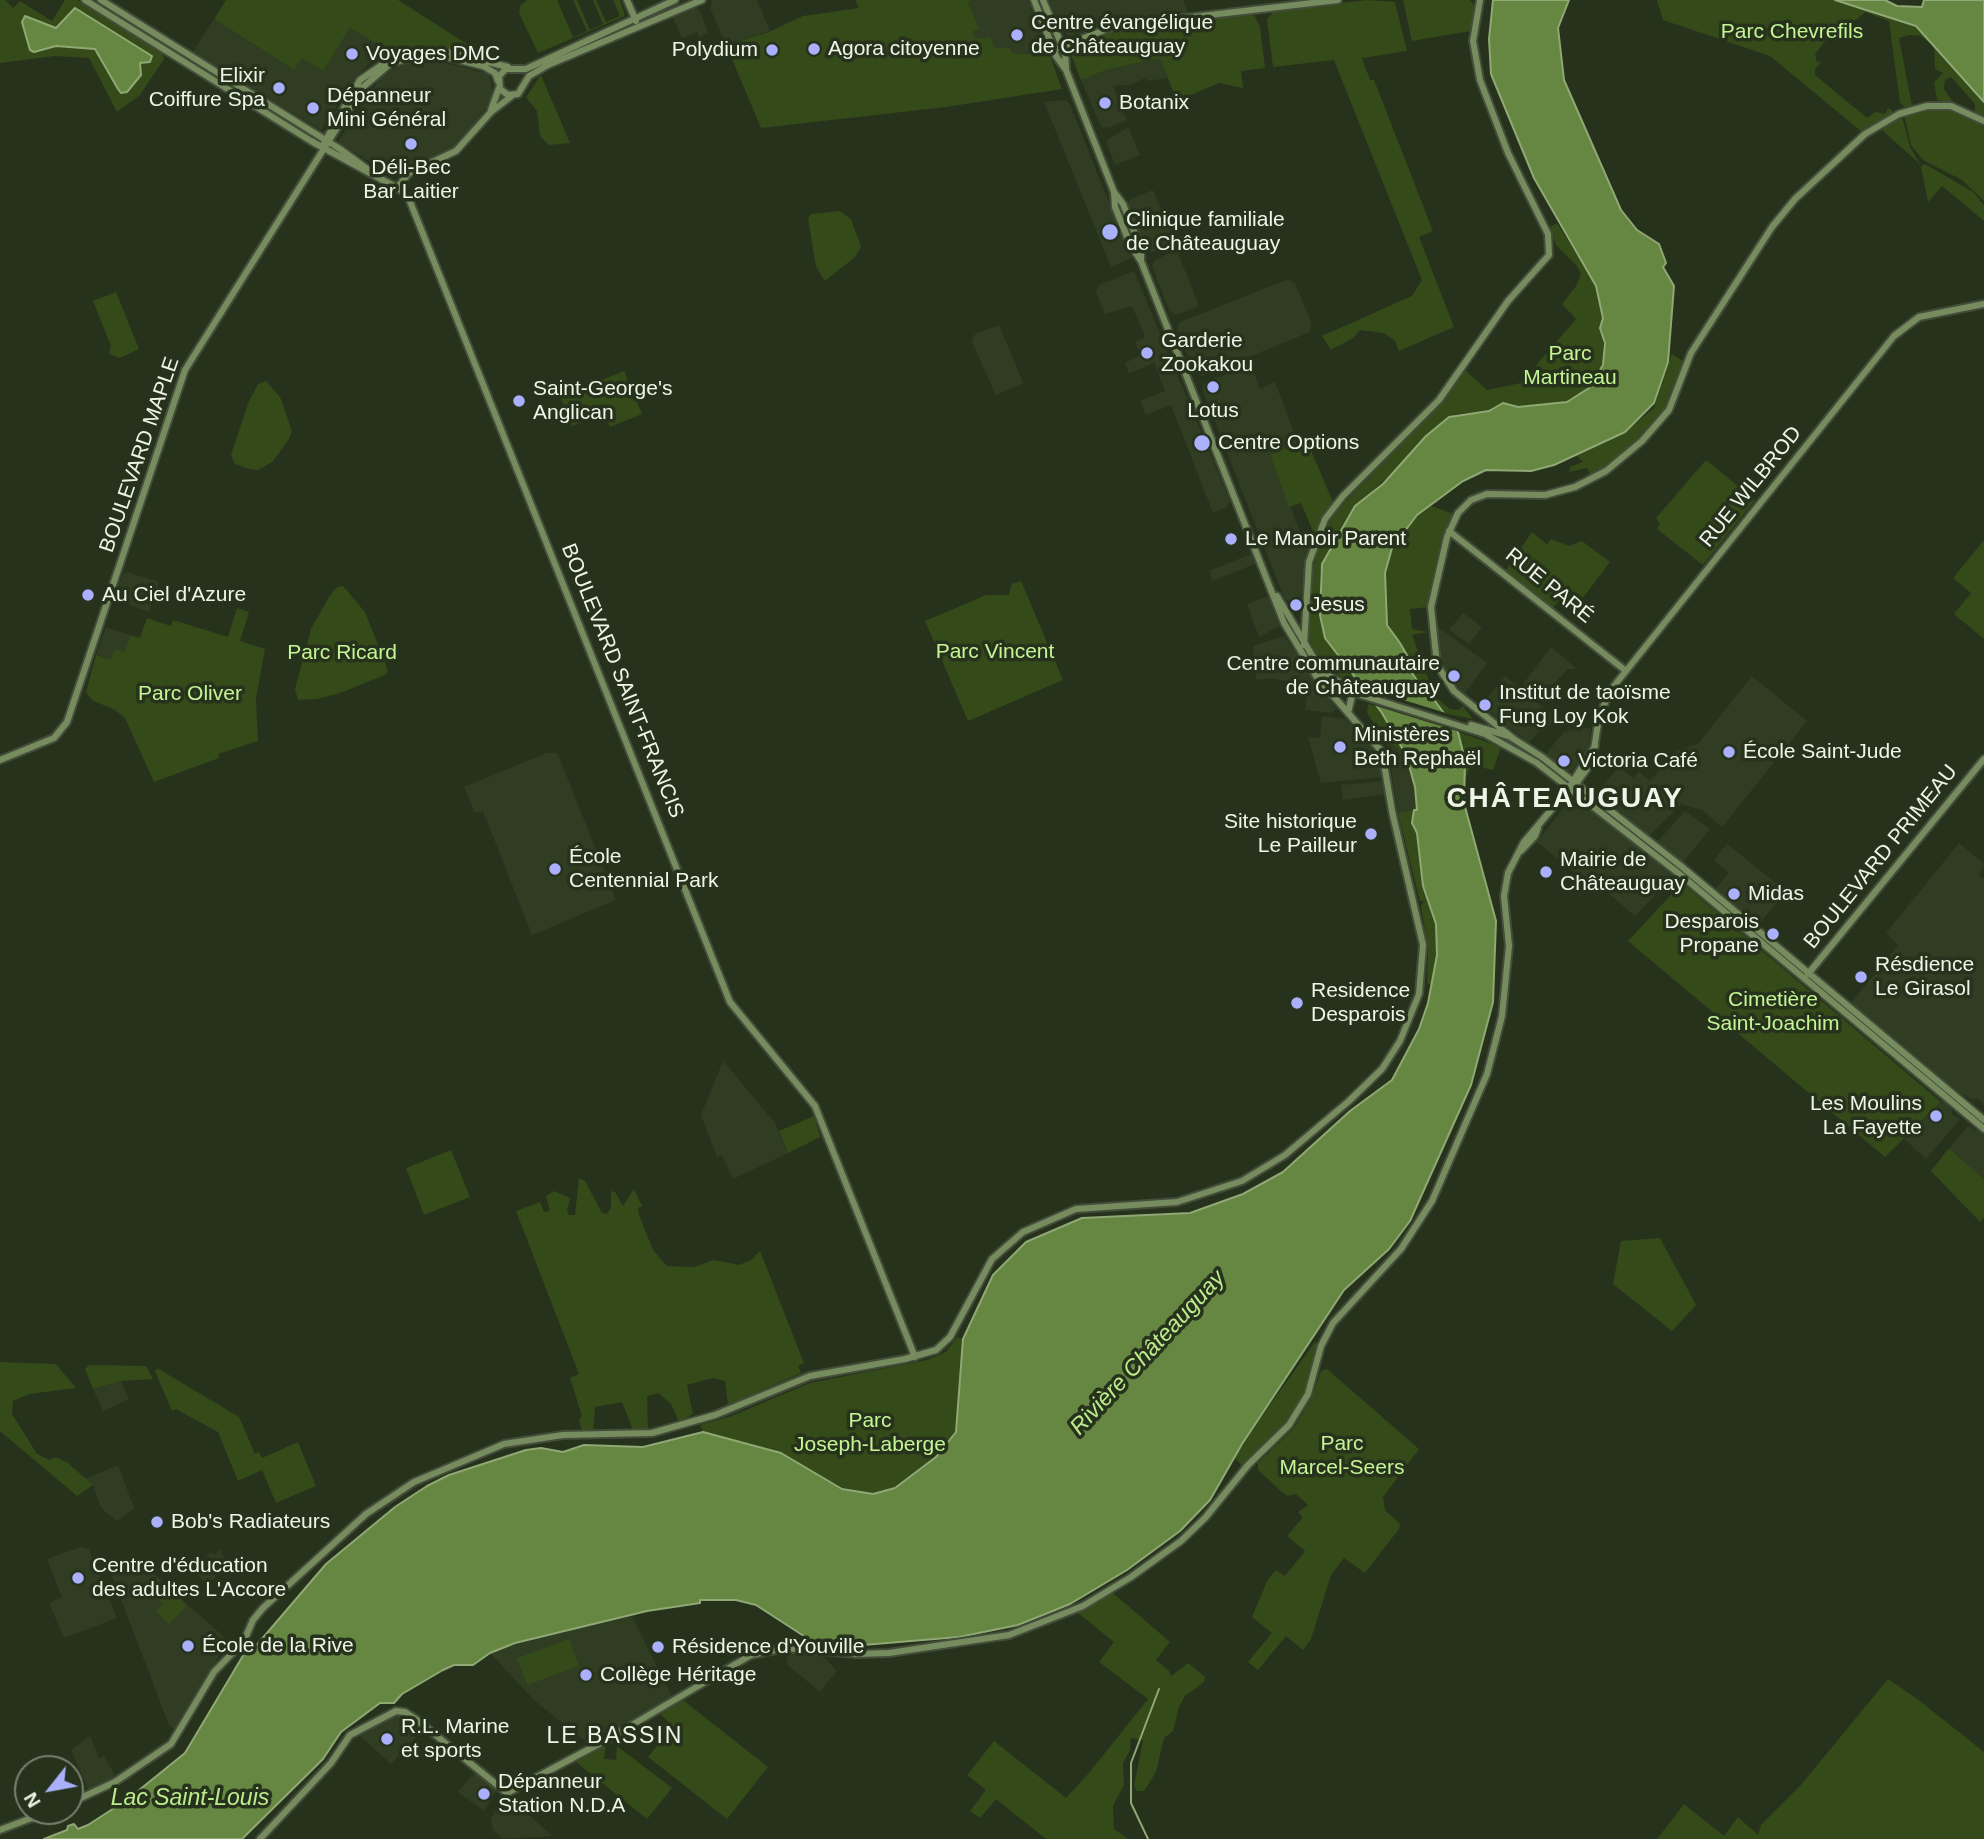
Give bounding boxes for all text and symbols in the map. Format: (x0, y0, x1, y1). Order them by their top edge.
place label: Centre évangélique de Châteauguay (1031, 10, 1213, 60)
park label: Parc Chevrefils (1721, 19, 1863, 45)
marker: Centre évangélique de Châteauguay (1009, 27, 1025, 43)
place label: Agora citoyenne (828, 36, 980, 62)
place label: Polydium (672, 37, 758, 63)
place label: Voyages DMC (366, 41, 500, 67)
marker: Agora citoyenne (806, 41, 822, 57)
marker: Polydium (764, 42, 780, 58)
marker: Voyages DMC (344, 46, 360, 62)
place label: Elixir Coiffure Spa (149, 63, 265, 113)
marker: Elixir Coiffure Spa (271, 80, 287, 96)
place label: Dépanneur Mini Général (327, 83, 446, 133)
place label: Botanix (1119, 90, 1189, 116)
marker: Botanix (1097, 95, 1113, 111)
marker: Dépanneur Mini Général (305, 100, 321, 116)
marker: Déli-Bec Bar Laitier (403, 136, 419, 152)
place label: Déli-Bec Bar Laitier (363, 155, 459, 205)
place label: Clinique familiale de Châteauguay (1126, 207, 1285, 257)
marker: Clinique familiale de Châteauguay (1100, 222, 1120, 242)
place label: Garderie Zookakou (1161, 328, 1253, 378)
park label: Parc Martineau (1523, 341, 1617, 391)
marker: Garderie Zookakou (1139, 345, 1155, 361)
street label: BOULEVARD MAPLE (95, 354, 185, 556)
place label: Saint-George's Anglican (533, 376, 672, 426)
marker: Lotus (1205, 379, 1221, 395)
marker: Saint-George's Anglican (511, 393, 527, 409)
place label: Lotus (1187, 398, 1239, 424)
street label: RUE WILBROD (1695, 421, 1807, 553)
place label: Centre Options (1218, 430, 1359, 456)
marker: Centre Options (1192, 433, 1212, 453)
place label: Le Manoir Parent (1245, 526, 1406, 552)
marker: Le Manoir Parent (1223, 531, 1239, 547)
street label: BOULEVARD SAINT-FRANCIS (555, 540, 689, 822)
street label: RUE PARÉ (1500, 543, 1598, 629)
place label: Au Ciel d'Azure (102, 582, 246, 608)
marker: Au Ciel d'Azure (80, 587, 96, 603)
place label: Jesus (1310, 592, 1365, 618)
marker: Jesus (1288, 597, 1304, 613)
park label: Parc Vincent (936, 639, 1054, 665)
park label: Parc Ricard (287, 640, 397, 666)
place label: Centre communautaire de Châteauguay (1226, 651, 1440, 701)
marker: Centre communautaire de Châteauguay (1446, 668, 1462, 684)
place label: Institut de taoïsme Fung Loy Kok (1499, 680, 1671, 730)
park label: Parc Oliver (138, 681, 242, 707)
marker: Institut de taoïsme Fung Loy Kok (1477, 697, 1493, 713)
place label: Ministères Beth Rephaël (1354, 722, 1481, 772)
marker: Ministères Beth Rephaël (1332, 739, 1348, 755)
place label: École Saint-Jude (1743, 739, 1902, 765)
marker: École Saint-Jude (1721, 744, 1737, 760)
place label: Victoria Café (1578, 748, 1698, 774)
marker: Victoria Café (1556, 753, 1572, 769)
street label: BOULEVARD PRIMEAU (1799, 760, 1963, 954)
district label: CHÂTEAUGUAY (1448, 782, 1682, 816)
place label: Site historique Le Pailleur (1224, 809, 1357, 859)
marker: Site historique Le Pailleur (1363, 826, 1379, 842)
place label: École Centennial Park (569, 844, 718, 894)
place label: Mairie de Châteauguay (1560, 847, 1685, 897)
marker: École Centennial Park (547, 861, 563, 877)
marker: Mairie de Châteauguay (1538, 864, 1554, 880)
place label: Midas (1748, 881, 1804, 907)
marker: Midas (1726, 886, 1742, 902)
place label: Desparois Propane (1664, 909, 1759, 959)
marker: Desparois Propane (1765, 926, 1781, 942)
place label: Résdience Le Girasol (1875, 952, 1974, 1002)
marker: Résdience Le Girasol (1853, 969, 1869, 985)
place label: Residence Desparois (1311, 978, 1410, 1028)
park label: Cimetière Saint-Joachim (1706, 987, 1840, 1037)
marker: Residence Desparois (1289, 995, 1305, 1011)
place label: Les Moulins La Fayette (1810, 1091, 1922, 1141)
marker: Les Moulins La Fayette (1928, 1108, 1944, 1124)
water label: Rivière Châteauguay (1065, 1265, 1231, 1441)
park label: Parc Joseph-Laberge (794, 1408, 946, 1458)
park label: Parc Marcel-Seers (1280, 1431, 1404, 1481)
place label: Bob's Radiateurs (171, 1509, 330, 1535)
marker: Bob's Radiateurs (149, 1514, 165, 1530)
place label: Centre d'éducation des adultes L'Accore (92, 1553, 286, 1603)
marker: Centre d'éducation des adultes L'Accore (70, 1570, 86, 1586)
place label: École de la Rive (202, 1633, 354, 1659)
place label: Résidence d'Youville (672, 1634, 864, 1660)
marker: École de la Rive (180, 1638, 196, 1654)
marker: Résidence d'Youville (650, 1639, 666, 1655)
place label: Collège Héritage (600, 1662, 756, 1688)
marker: Collège Héritage (578, 1667, 594, 1683)
place label: R.L. Marine et sports (401, 1714, 510, 1764)
district label: LE BASSIN (548, 1723, 682, 1751)
marker: R.L. Marine et sports (379, 1731, 395, 1747)
north arrow (14, 1755, 84, 1825)
place label: Dépanneur Station N.D.A (498, 1769, 625, 1819)
water label: Lac Saint-Louis (111, 1785, 269, 1813)
marker: Dépanneur Station N.D.A (476, 1786, 492, 1802)
text: N (20, 1789, 45, 1811)

